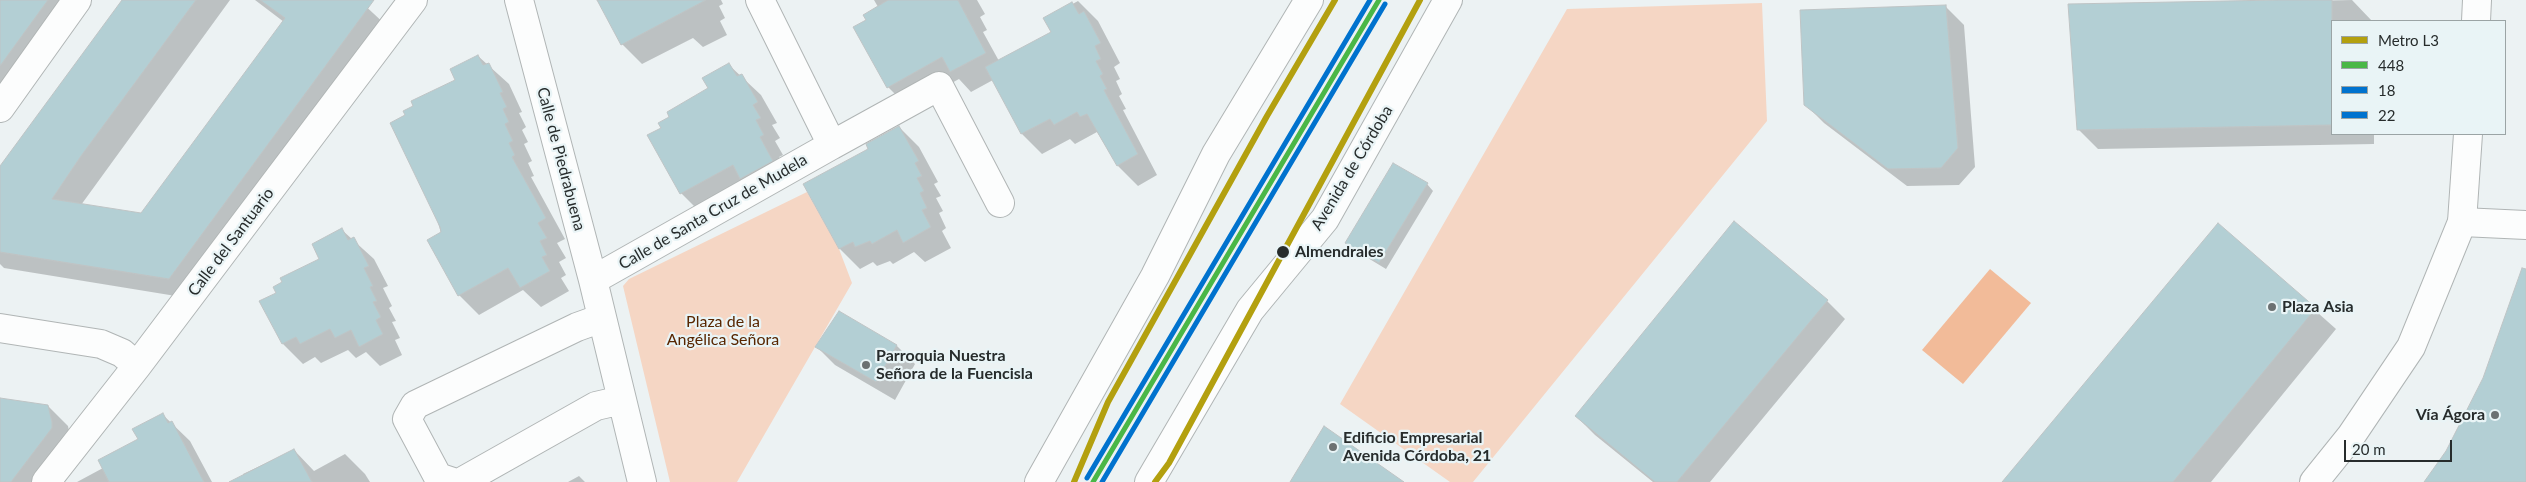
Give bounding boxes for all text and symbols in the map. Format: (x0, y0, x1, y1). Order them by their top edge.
legend (2331, 20, 2506, 135)
text: Metro L3 (2378, 31, 2439, 49)
text: 448 (2378, 56, 2404, 74)
text: 18 (2378, 81, 2395, 99)
street label: Calle de Piedrabuena (533, 85, 589, 233)
street label: Avenida de Córdoba (1307, 102, 1397, 234)
text: 22 (2378, 106, 2395, 124)
street label: Calle de Santa Cruz de Mudela (615, 150, 811, 274)
street label: Calle del Santuario (184, 184, 278, 300)
place label: Almendrales (1295, 242, 1384, 262)
marker: Almendrales (1275, 244, 1291, 260)
place label: Plaza Asia (2282, 297, 2354, 317)
marker: Plaza Asia (2266, 301, 2278, 313)
park label: Plaza de la Angélica Señora (667, 312, 779, 350)
place label: Parroquia Nuestra Señora de la Fuencisla (876, 346, 1033, 384)
marker: Parroquia Nuestra Señora de la Fuencisla (860, 359, 872, 371)
place label: Vía Ágora (2416, 405, 2485, 425)
marker: Vía Ágora (2489, 409, 2501, 421)
place label: Edificio Empresarial Avenida Córdoba, 21 (1343, 428, 1491, 466)
scale bar (2346, 430, 2454, 462)
text: 20 m (2352, 440, 2386, 458)
marker: Edificio Empresarial Avenida Córdoba, 21 (1327, 441, 1339, 453)

